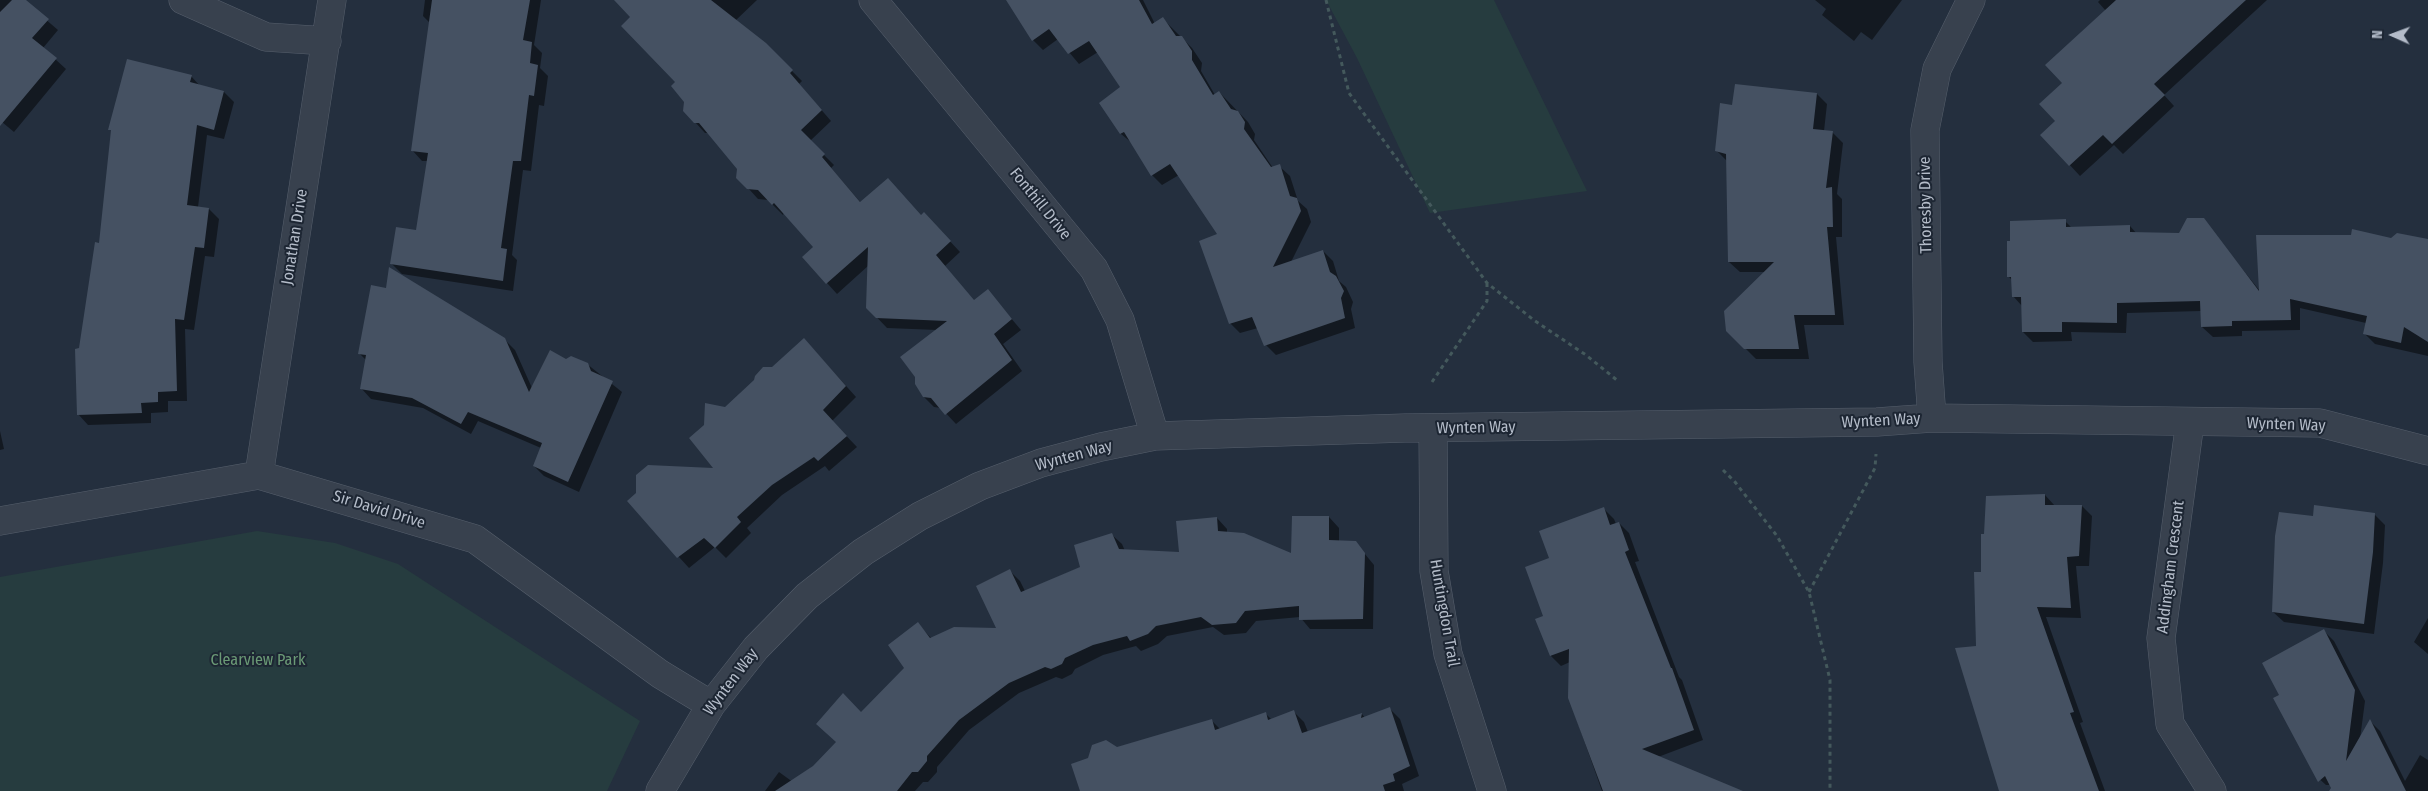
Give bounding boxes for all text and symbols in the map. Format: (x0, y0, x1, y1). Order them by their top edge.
north arrow (2368, 10, 2418, 60)
text: N (2369, 30, 2386, 39)
street label: Thoresby Drive (1916, 156, 1936, 254)
street label: Fonthill Drive (1005, 164, 1075, 244)
street label: Jonathan Drive (278, 188, 312, 286)
street label: Wynten Way (1841, 409, 1921, 433)
street label: Wynten Way (2246, 414, 2326, 436)
street label: Wynten Way (1436, 418, 1516, 438)
street label: Wynten Way (1033, 437, 1115, 475)
street label: Sir David Drive (331, 487, 427, 533)
street label: Addingham Crescent (2153, 499, 2189, 635)
street label: Huntingdon Trail (1425, 558, 1463, 668)
street label: Wynten Way (700, 645, 762, 719)
park label: Clearview Park (210, 651, 306, 671)

